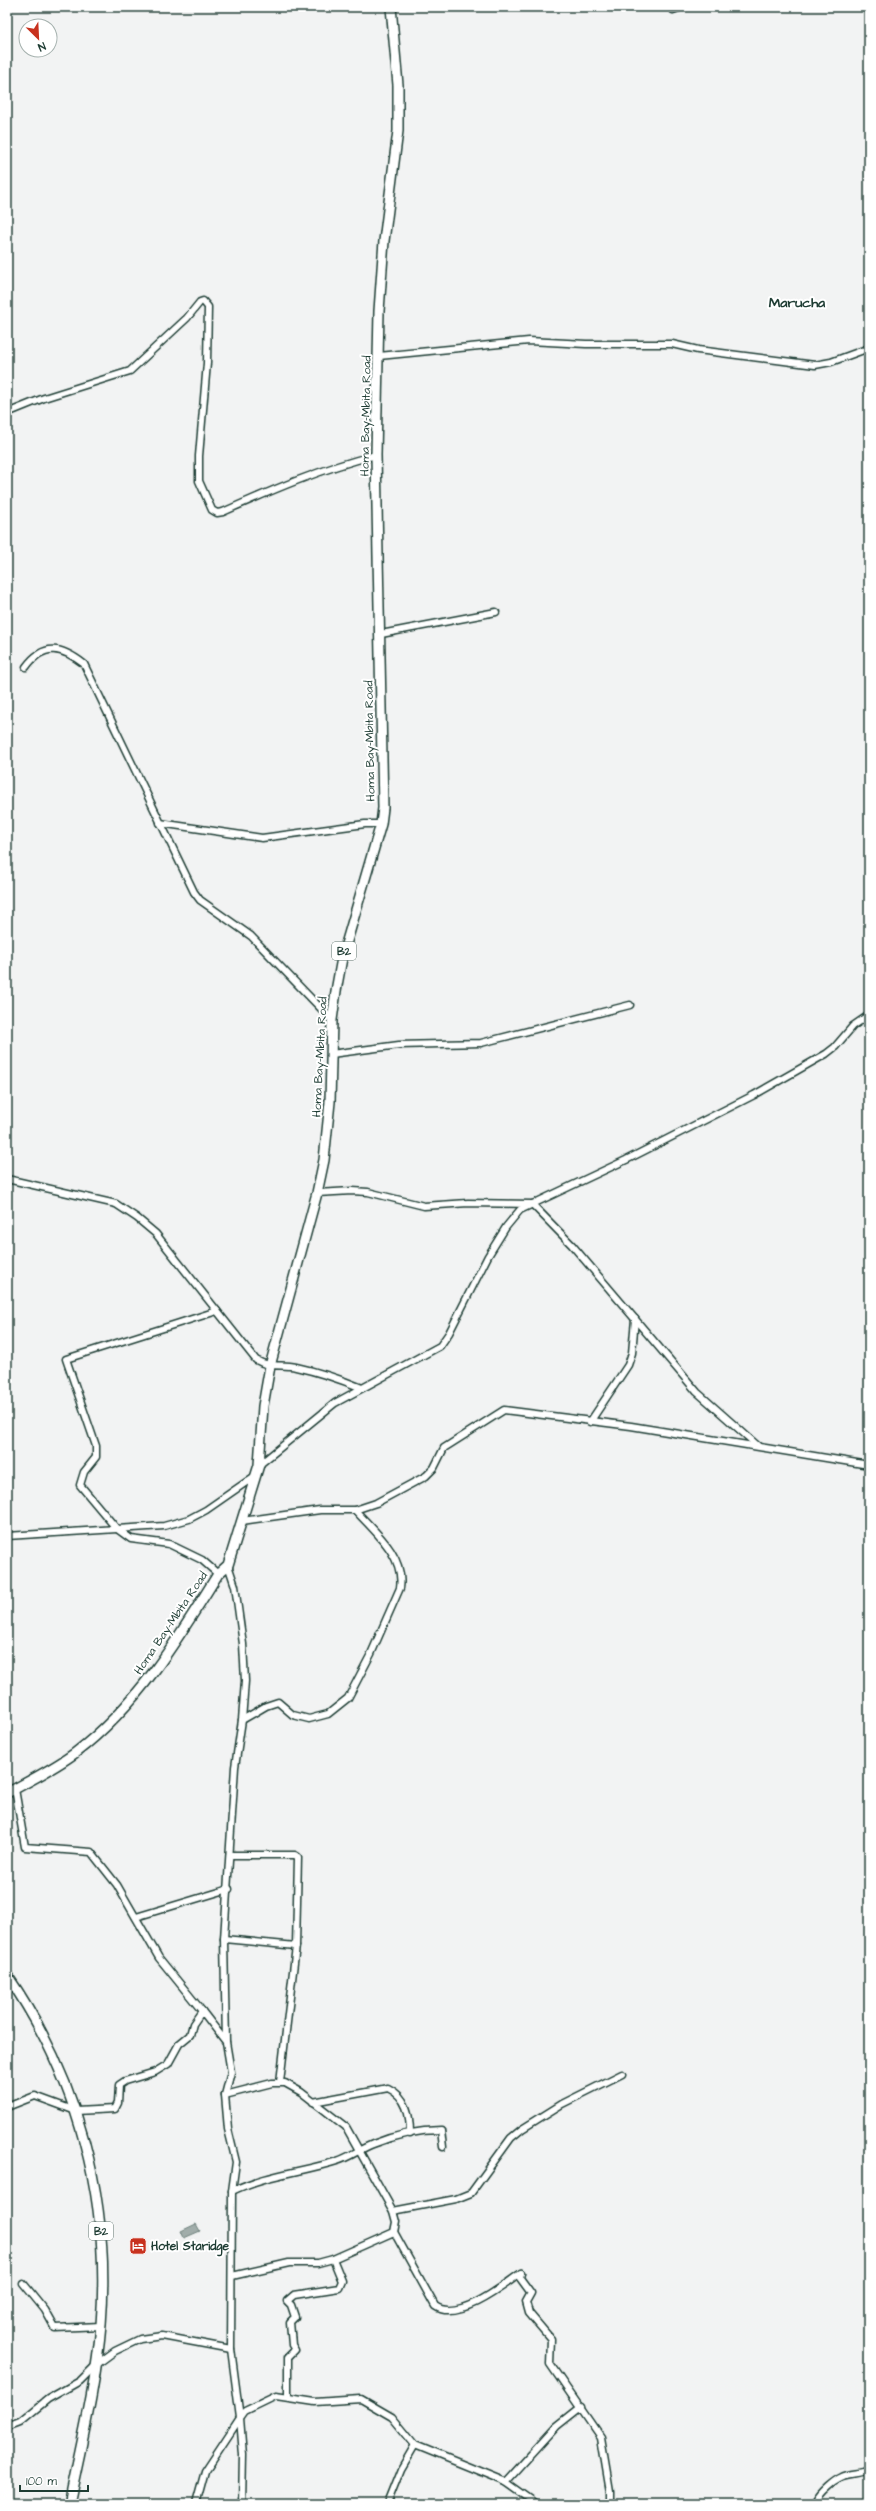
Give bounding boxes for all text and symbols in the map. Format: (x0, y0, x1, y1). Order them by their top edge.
north arrow (18, 18, 58, 58)
text: N (36, 38, 48, 55)
district label: Marucha (769, 293, 826, 313)
street label: Homa Bay-Mbita Road (356, 355, 377, 477)
street label: Homa Bay-Mbita Road (360, 680, 381, 802)
road number: B2 (332, 942, 356, 960)
street label: Homa Bay-Mbita Road (308, 996, 333, 1118)
street label: Homa Bay-Mbita Road (130, 1568, 213, 1678)
road number: B2 (89, 2222, 113, 2240)
hotel icon: Hotel Staridge (128, 2236, 148, 2256)
place label: Hotel Staridge (151, 2238, 229, 2257)
scale bar (20, 2467, 88, 2493)
text: 100 m (26, 2473, 57, 2490)

